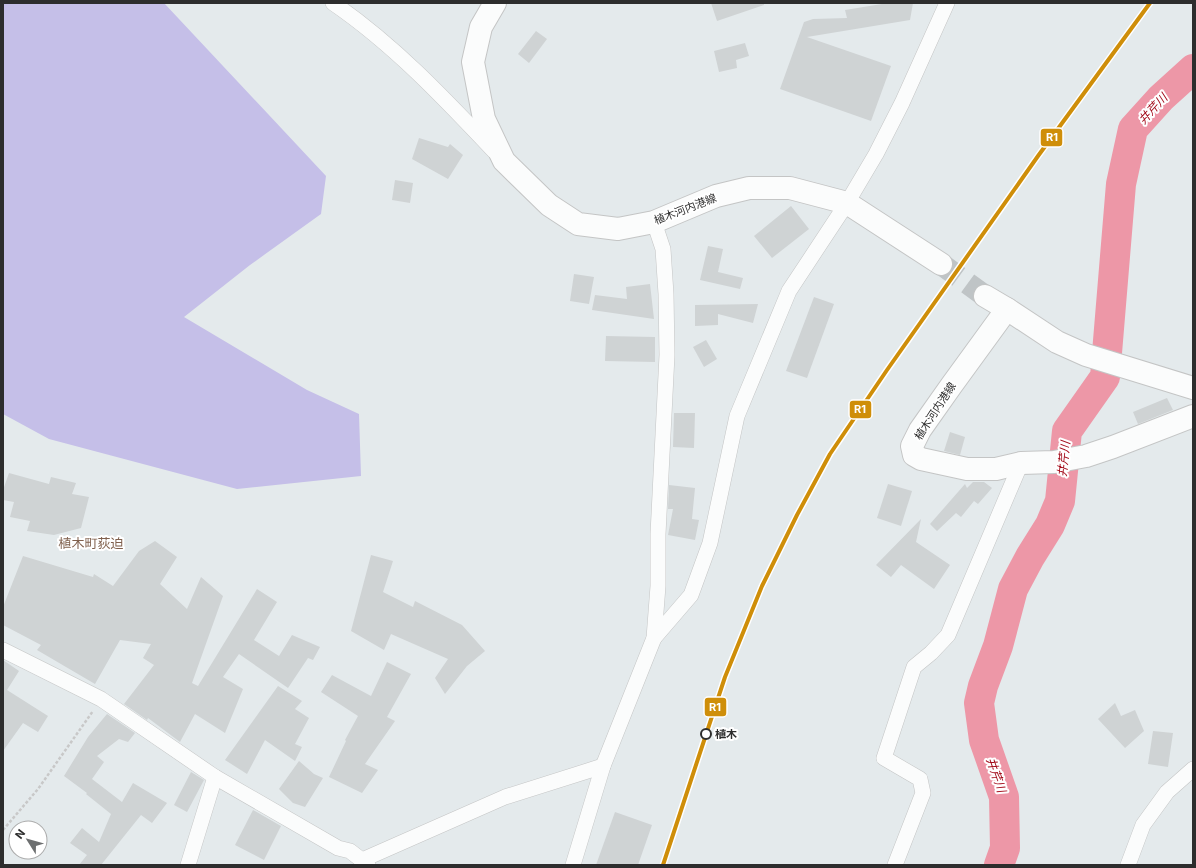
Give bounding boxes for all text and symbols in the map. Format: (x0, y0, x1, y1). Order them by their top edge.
water label: 井芹川 (1135, 89, 1172, 127)
line badge: R1 (1040, 128, 1063, 147)
text: R1 (1046, 130, 1058, 144)
street label: 植木河内港線 (652, 191, 718, 227)
street label: 植木河内港線 (911, 380, 959, 442)
line badge: R1 (849, 400, 872, 419)
text: R1 (854, 402, 866, 416)
water label: 井芹川 (1054, 438, 1073, 478)
district label: 植木町荻迫 (58, 535, 124, 551)
line badge: R1 (704, 697, 727, 717)
text: R1 (709, 700, 721, 714)
place label: 植木 (715, 727, 737, 741)
marker: 植木 (700, 728, 712, 740)
water label: 井芹川 (984, 755, 1010, 796)
north arrow (8, 820, 48, 860)
text: N (12, 826, 28, 842)

